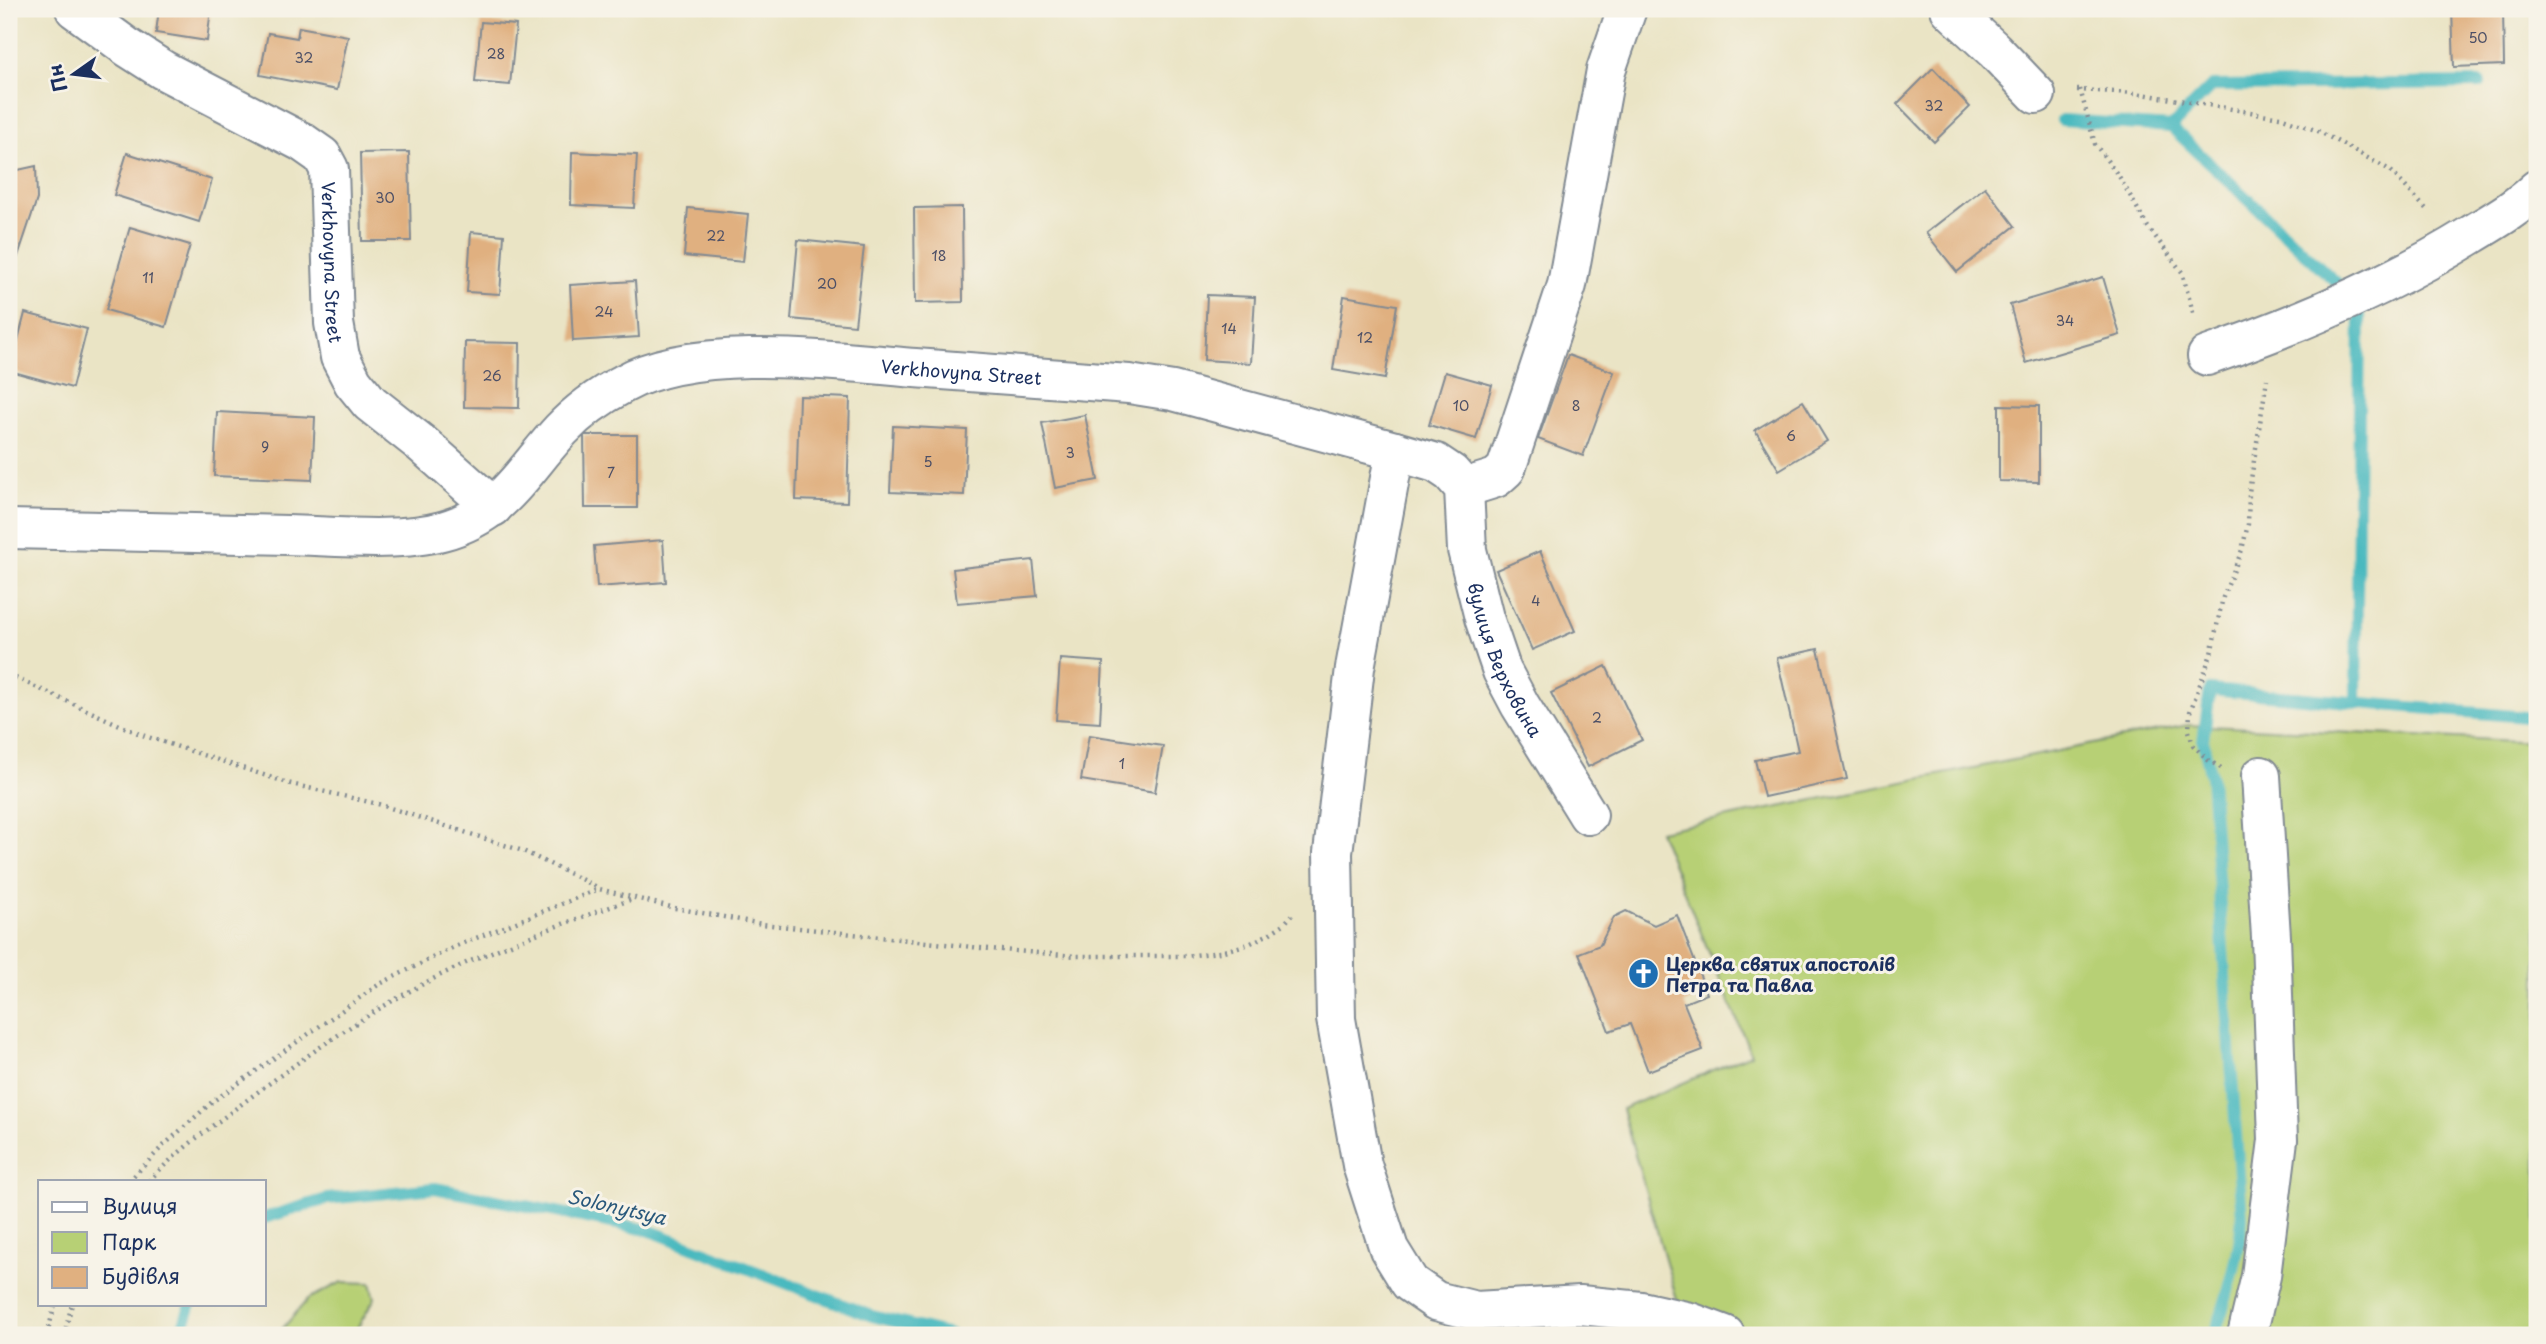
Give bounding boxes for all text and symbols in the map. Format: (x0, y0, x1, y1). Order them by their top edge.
house number: 50 (2468, 27, 2488, 48)
north arrow (38, 38, 108, 108)
house number: 28 (487, 43, 505, 64)
house number: 32 (295, 47, 313, 68)
text: Пн (40, 62, 73, 95)
house number: 32 (1925, 95, 1943, 116)
street label: Verkhovyna Street (316, 181, 351, 345)
house number: 30 (375, 187, 395, 208)
house number: 22 (707, 225, 725, 246)
house number: 18 (931, 245, 947, 266)
house number: 11 (142, 267, 154, 288)
house number: 20 (817, 273, 837, 294)
house number: 24 (595, 301, 613, 322)
house number: 34 (2056, 310, 2074, 331)
house number: 14 (1221, 318, 1237, 339)
house number: 12 (1357, 327, 1373, 348)
street label: Verkhovyna Street (880, 351, 1043, 391)
house number: 26 (482, 365, 502, 386)
house number: 10 (1453, 395, 1469, 416)
house number: 8 (1572, 395, 1580, 416)
house number: 6 (1786, 425, 1796, 446)
house number: 9 (261, 436, 269, 457)
house number: 3 (1065, 442, 1075, 463)
house number: 5 (923, 451, 933, 472)
house number: 7 (607, 462, 615, 483)
street label: вулиця Верховина (1462, 580, 1550, 742)
house number: 4 (1531, 590, 1541, 611)
house number: 2 (1592, 707, 1602, 728)
house number: 1 (1119, 753, 1125, 774)
place label: Церква святих апостолів Петра та Павла (1666, 950, 1895, 998)
church icon: Церква святих апостолів Петра та Павла (1626, 956, 1660, 990)
legend (38, 1180, 266, 1306)
water label: Solonytsya (565, 1181, 670, 1231)
text: Вулиця (102, 1189, 178, 1221)
text: Парк (102, 1225, 157, 1257)
text: Будівля (102, 1259, 180, 1291)

